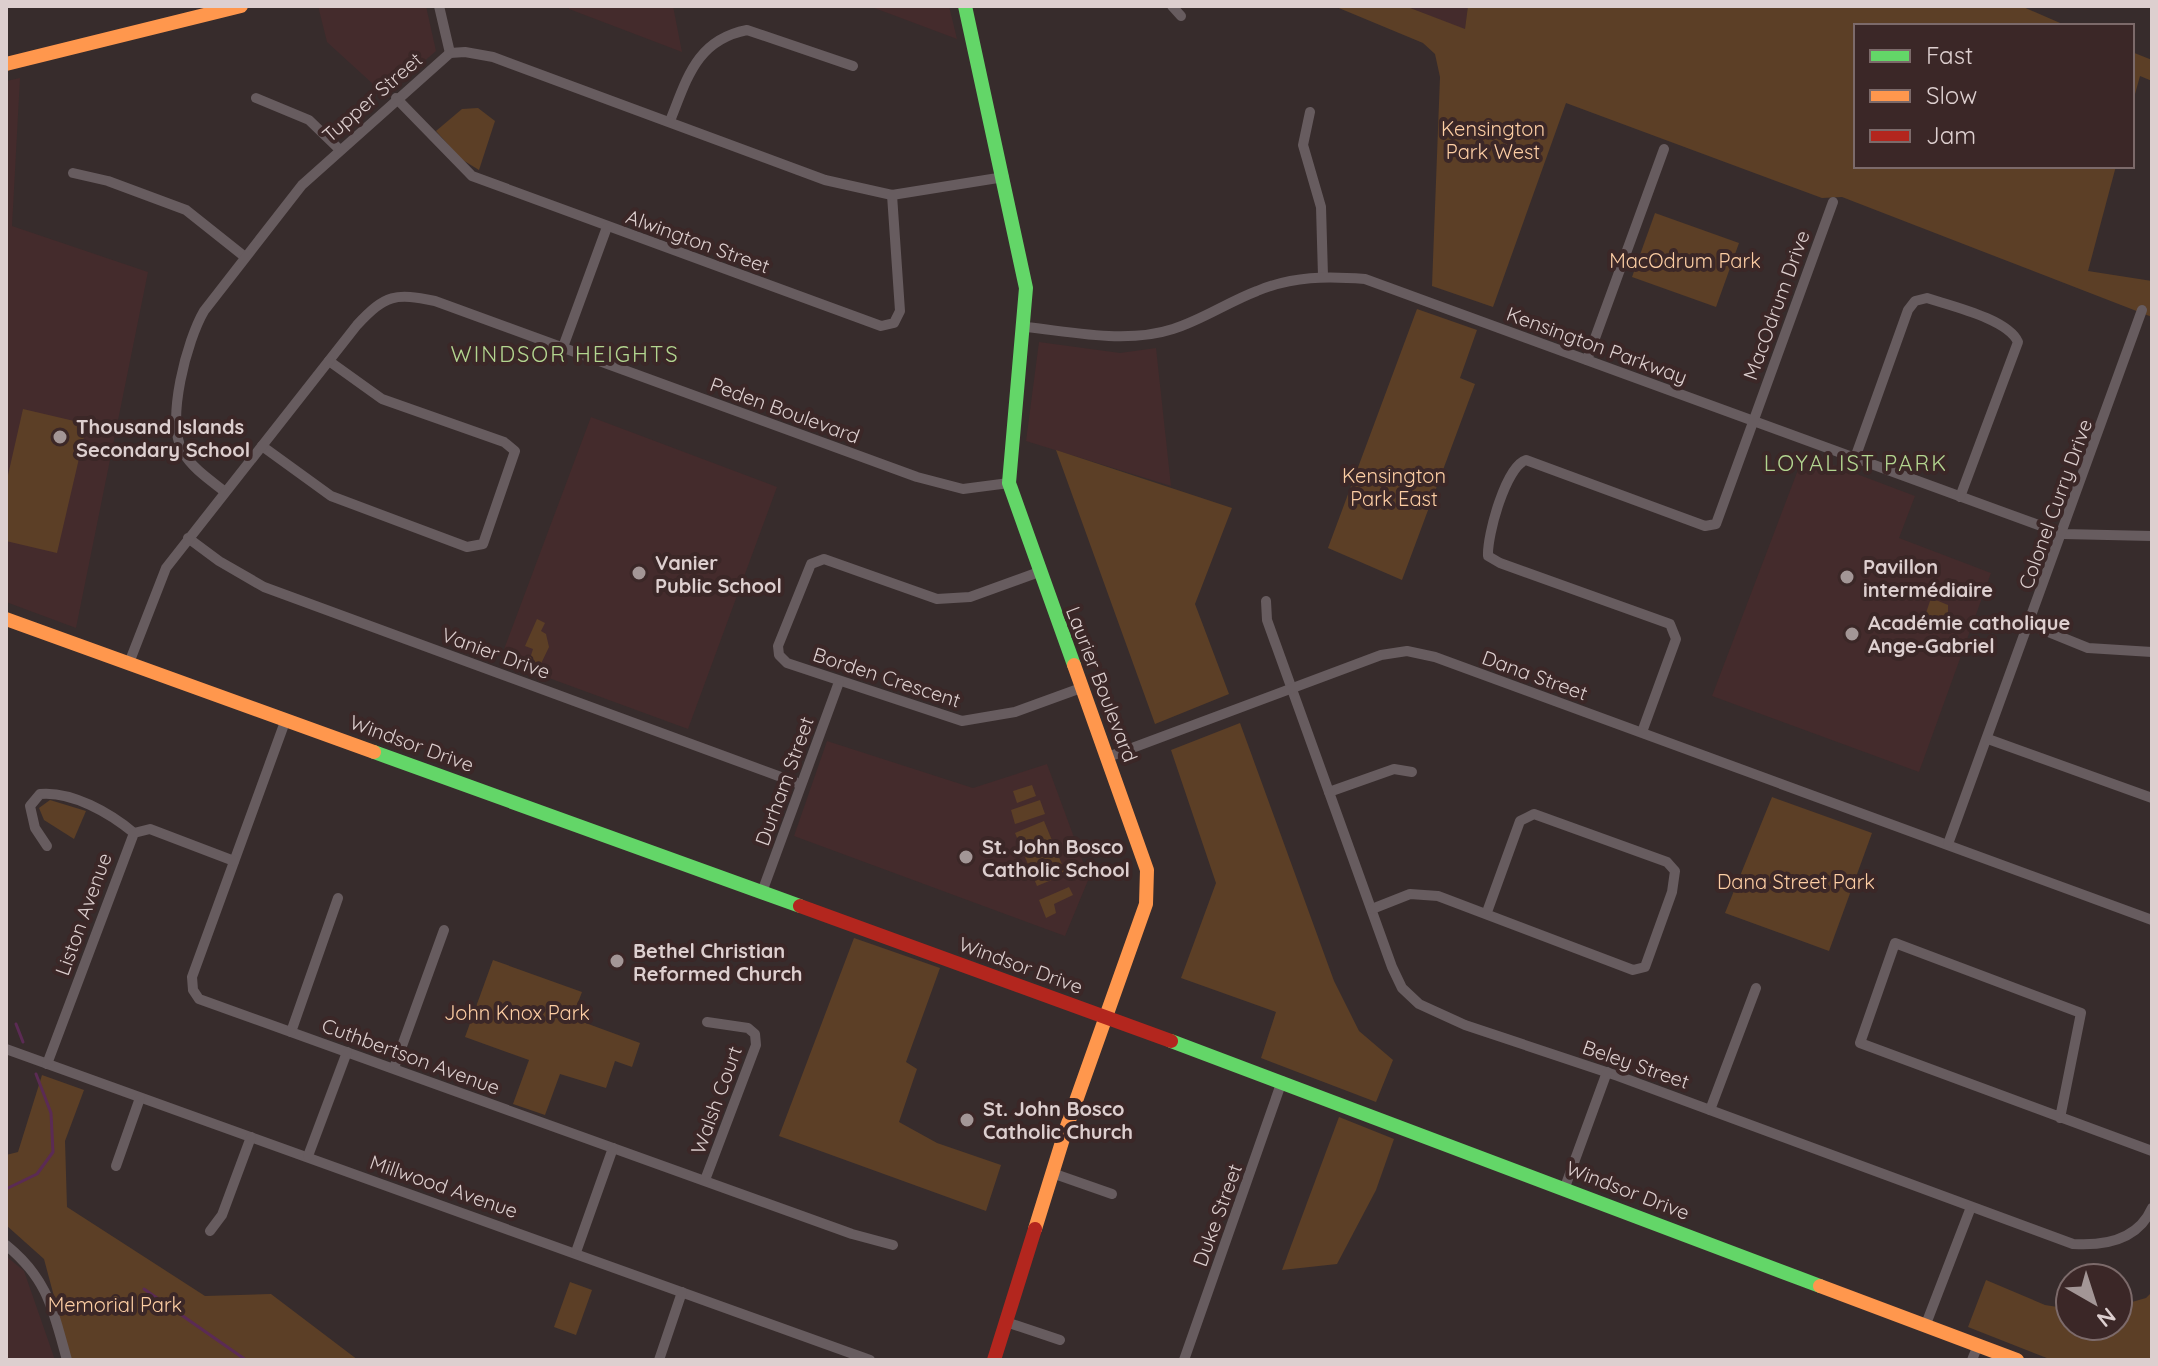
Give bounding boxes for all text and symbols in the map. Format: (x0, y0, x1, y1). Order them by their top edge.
legend (1854, 24, 2134, 168)
text: Fast (1926, 40, 1973, 70)
street label: Tupper Street (317, 47, 427, 147)
text: Slow (1926, 80, 1977, 110)
park label: Kensington Park West (1441, 116, 1545, 164)
text: Jam (1926, 120, 1976, 150)
street label: Alwington Street (623, 203, 773, 279)
street label: MacOdrum Drive (1737, 227, 1815, 383)
park label: MacOdrum Park (1609, 248, 1761, 273)
street label: Kensington Parkway (1503, 301, 1691, 389)
district label: WINDSOR HEIGHTS (450, 340, 680, 368)
street label: Peden Boulevard (707, 371, 863, 449)
place label: Thousand Islands Secondary School (76, 414, 250, 462)
street label: Colonel Curry Drive (2013, 415, 2097, 593)
marker: Thousand Islands Secondary School (51, 428, 69, 446)
district label: LOYALIST PARK (1764, 449, 1948, 477)
park label: Kensington Park East (1342, 463, 1446, 511)
place label: Vanier Public School (655, 550, 782, 598)
place label: Pavillon intermédiaire (1863, 554, 1993, 602)
marker: Vanier Public School (630, 564, 648, 582)
marker: Pavillon intermédiaire (1838, 568, 1856, 586)
street label: Laurier Boulevard (1061, 603, 1143, 765)
place label: Académie catholique Ange-Gabriel (1868, 610, 2070, 658)
street label: Vanier Drive (438, 622, 554, 684)
marker: Académie catholique Ange-Gabriel (1843, 625, 1861, 643)
street label: Borden Crescent (810, 641, 964, 713)
street label: Dana Street (1479, 644, 1591, 706)
street label: Windsor Drive (347, 709, 477, 777)
street label: Durham Street (749, 713, 819, 849)
place label: St. John Bosco Catholic School (982, 834, 1130, 882)
marker: St. John Bosco Catholic School (957, 848, 975, 866)
street label: Liston Avenue (49, 849, 117, 979)
park label: Dana Street Park (1717, 869, 1875, 894)
street label: Windsor Drive (956, 931, 1086, 999)
place label: Bethel Christian Reformed Church (633, 938, 803, 986)
marker: Bethel Christian Reformed Church (608, 952, 626, 970)
park label: John Knox Park (444, 1000, 590, 1025)
street label: Cuthbertson Avenue (319, 1012, 503, 1100)
street label: Beley Street (1579, 1034, 1693, 1094)
street label: Walsh Court (685, 1042, 747, 1157)
place label: St. John Bosco Catholic Church (983, 1096, 1133, 1144)
marker: St. John Bosco Catholic Church (958, 1111, 976, 1129)
street label: Millwood Avenue (367, 1149, 521, 1223)
street label: Windsor Drive (1563, 1155, 1693, 1225)
street label: Duke Street (1187, 1160, 1247, 1270)
north arrow (2054, 1262, 2134, 1342)
park label: Memorial Park (48, 1292, 182, 1317)
text: N (2091, 1302, 2122, 1334)

